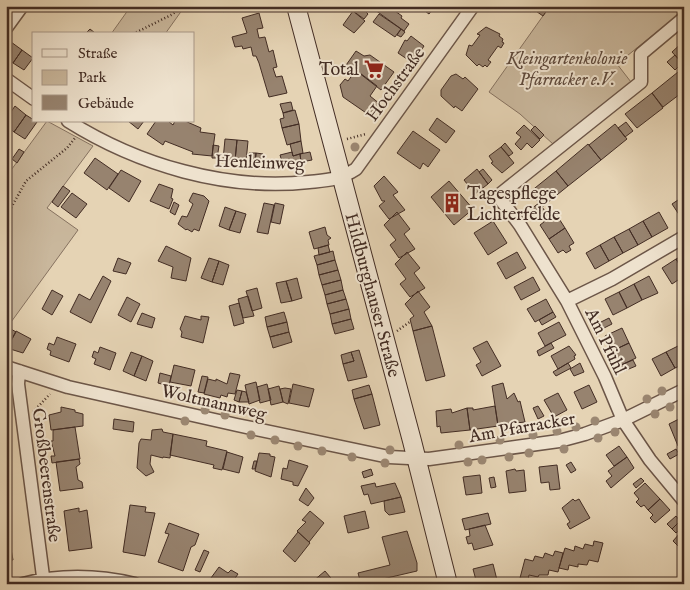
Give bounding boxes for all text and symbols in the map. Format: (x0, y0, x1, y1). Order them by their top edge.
legend (32, 32, 195, 122)
street label: Hochstraße (361, 43, 431, 127)
text: Straße (78, 44, 118, 63)
park label: Kleingartenkolonie Pfarracker e.V. (505, 48, 628, 92)
supermarket icon: Total (363, 58, 385, 80)
place label: Total (319, 59, 359, 82)
text: Park (78, 68, 108, 87)
text: Gebäude (78, 94, 134, 113)
street label: Henleinweg (214, 150, 306, 177)
place label: Tagespflege Lichterfelde (467, 183, 560, 227)
building icon: Tagespflege Lichterfelde (441, 192, 463, 214)
street label: Hildburghauser Straße (339, 211, 405, 380)
street label: Am Pfuhl (578, 304, 631, 379)
street label: Woltmannweg (159, 380, 269, 427)
street label: Großbeerenstraße (26, 407, 65, 544)
street label: Am Pfarracker (466, 408, 578, 449)

